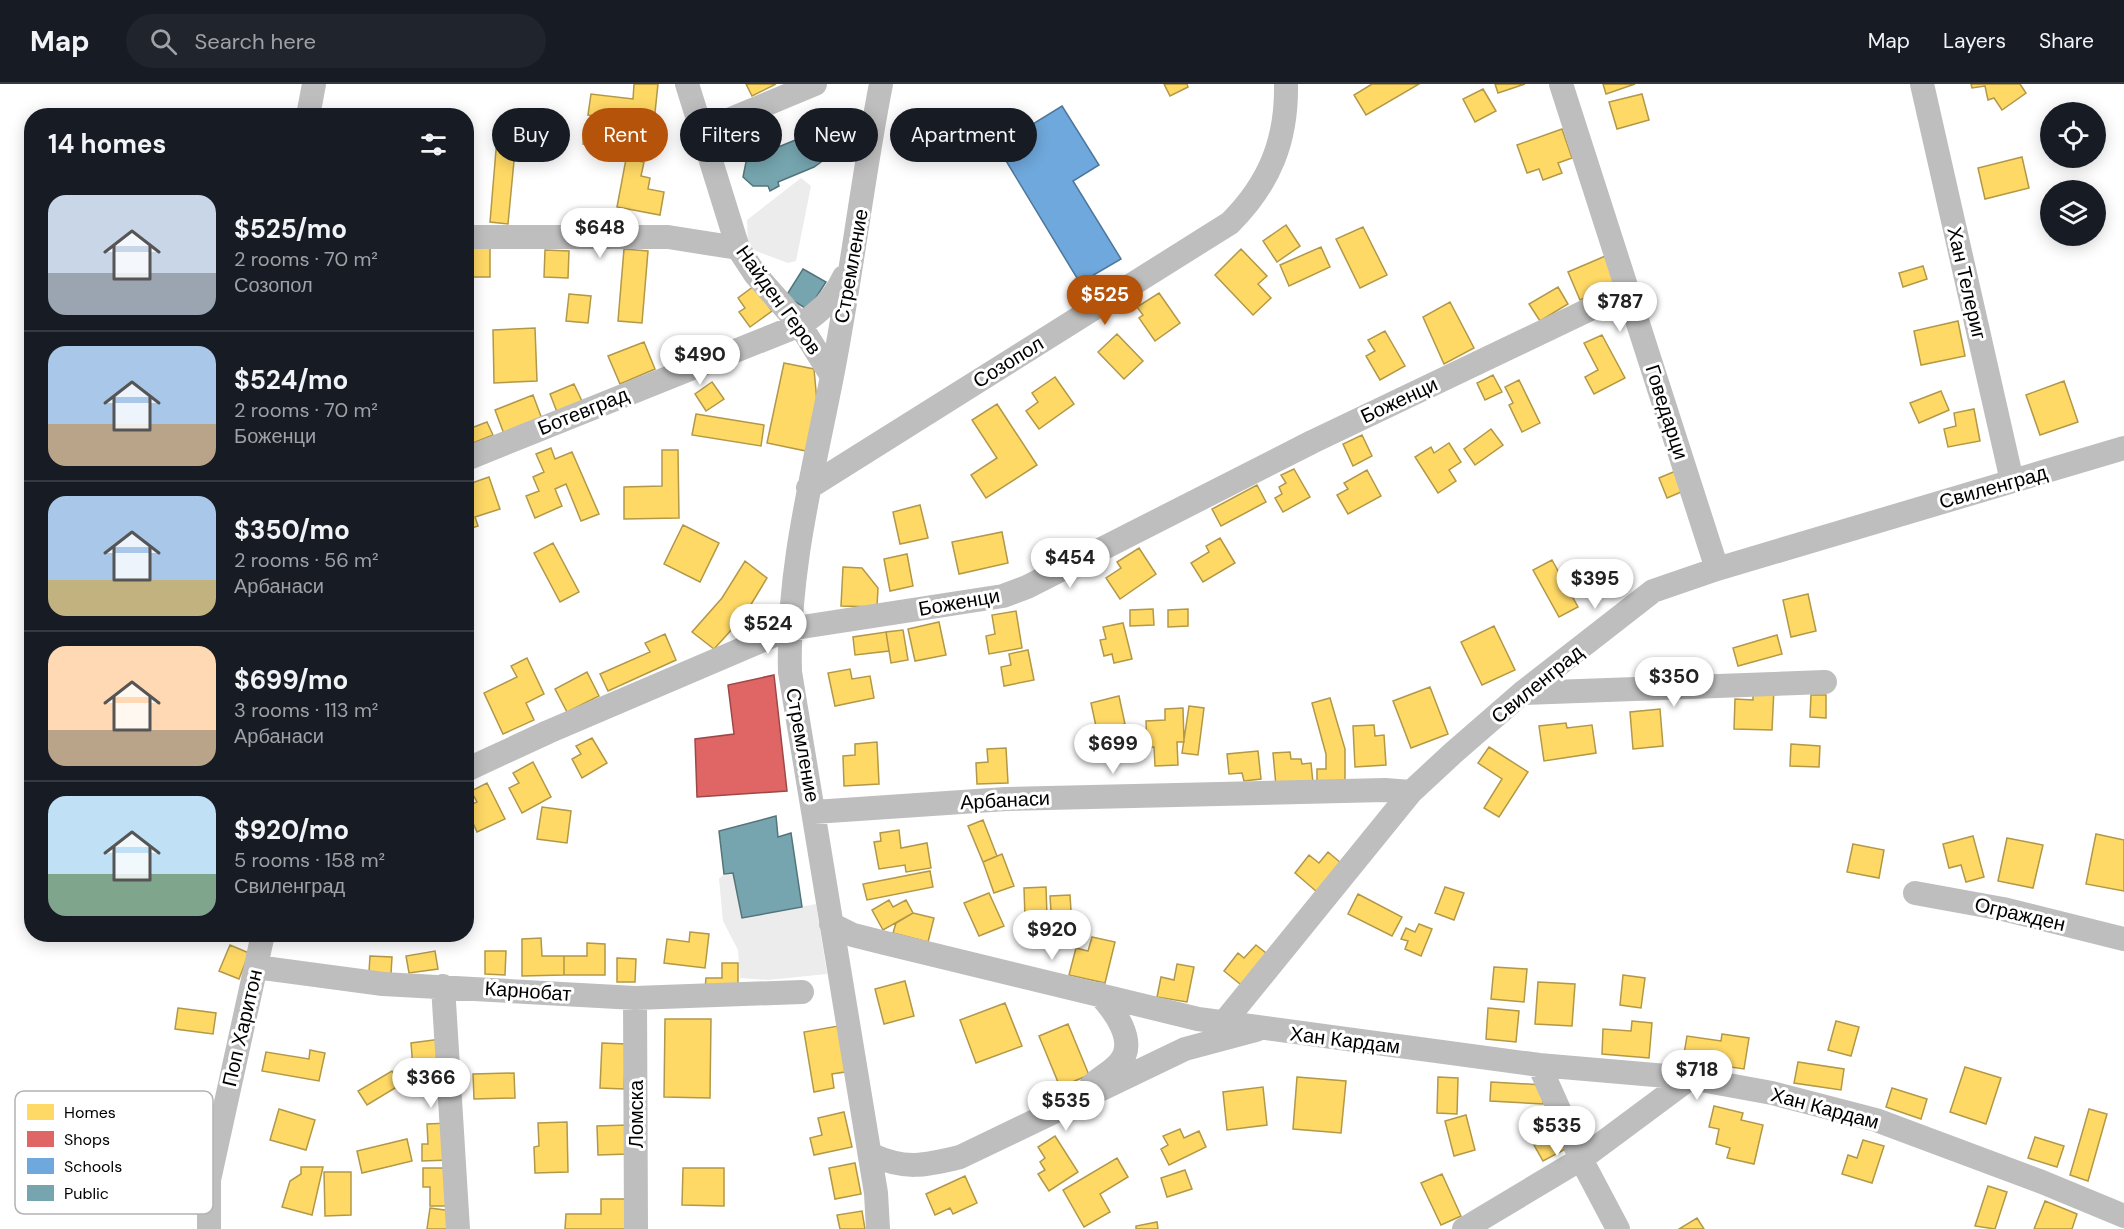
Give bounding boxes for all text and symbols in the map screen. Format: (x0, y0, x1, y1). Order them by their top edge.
search box (126, 14, 546, 68)
text: Map (30, 23, 90, 60)
icon: search (147, 25, 180, 58)
text: Search here (195, 27, 316, 56)
text: Map (1868, 27, 1910, 55)
text: Layers (1943, 27, 2006, 55)
text: Share (2039, 27, 2094, 55)
map controls (2040, 102, 2106, 246)
button: locate (2040, 102, 2106, 168)
chip: Buy (492, 108, 570, 162)
chip: Rent (582, 108, 668, 162)
chip: Filters (680, 108, 782, 162)
chip: New (794, 108, 878, 162)
chip: Apartment (890, 108, 1037, 162)
text: 14 homes (48, 127, 166, 161)
icon: filters (417, 128, 450, 161)
button: layers (2040, 180, 2106, 246)
street label: Стремление (828, 207, 874, 325)
pin: $648 (564, 208, 636, 259)
text: $525/mo (234, 212, 347, 246)
text: $648 (575, 214, 625, 240)
icon: home (96, 219, 168, 291)
street label: Хан Телериг (1941, 224, 1993, 342)
street label: Найден Геров (730, 240, 828, 360)
text: 2 rooms · 70 m² (234, 246, 378, 272)
text: Созопол (234, 272, 313, 298)
pin: $525 (1069, 275, 1141, 326)
text: $525 (1081, 281, 1129, 307)
pin: $787 (1584, 282, 1656, 333)
text: $787 (1597, 288, 1643, 314)
street label: Созопол (968, 330, 1048, 394)
pin: $490 (664, 335, 736, 386)
text: $490 (674, 341, 726, 367)
street label: Говедарци (1639, 361, 1695, 463)
text: $524/mo (234, 363, 348, 397)
icon: home (96, 370, 168, 442)
street label: Боженци (1356, 371, 1442, 429)
street label: Ботевград (534, 381, 633, 441)
text: 2 rooms · 70 m² (234, 397, 378, 423)
text: Боженци (234, 423, 316, 449)
street label: Свиленград (1936, 459, 2050, 515)
text: $350/mo (234, 513, 350, 547)
icon: home (96, 520, 168, 592)
pin: $454 (1034, 538, 1106, 589)
text: $454 (1045, 544, 1095, 570)
text: 2 rooms · 56 m² (234, 547, 379, 573)
pin: $395 (1559, 559, 1631, 610)
text: $395 (1571, 565, 1619, 591)
text: Арбанаси (234, 573, 324, 599)
street label: Боженци (916, 582, 1002, 622)
pin: $524 (732, 604, 804, 655)
text: $524 (744, 610, 792, 636)
street label: Свиленград (1486, 639, 1589, 729)
pin: $350 (1638, 657, 1710, 708)
text: $699/mo (234, 663, 348, 697)
text: $350 (1649, 663, 1699, 689)
icon: home (96, 670, 168, 742)
street label: Стремление (780, 686, 826, 804)
text: 3 rooms · 113 m² (234, 697, 378, 723)
text: Арбанаси (234, 723, 324, 749)
pin: $699 (1077, 724, 1149, 775)
text: $699 (1088, 730, 1138, 756)
street label: Арбанаси (959, 785, 1051, 815)
text: $920/mo (234, 813, 349, 847)
icon: home (96, 820, 168, 892)
text: 5 rooms · 158 m² (234, 847, 385, 873)
text: Свиленград (234, 873, 345, 899)
street label: Огражден (1972, 891, 2068, 937)
pin: $920 (1016, 910, 1088, 961)
text: $920 (1027, 916, 1077, 942)
street label: Поп Харитон (216, 967, 268, 1089)
street label: Карнобат (484, 975, 572, 1007)
street label: Хан Кардам (1288, 1020, 1402, 1060)
pin: $718 (1661, 1050, 1733, 1101)
text: $718 (1675, 1056, 1719, 1082)
pin: $366 (395, 1058, 467, 1109)
text: $366 (406, 1064, 456, 1090)
street label: Ломска (623, 1079, 649, 1148)
pin: $535 (1030, 1081, 1102, 1132)
street label: Хан Кардам (1768, 1081, 1882, 1135)
text: $535 (1041, 1087, 1091, 1113)
legend (15, 1091, 213, 1214)
text: Homes (64, 1102, 116, 1123)
pin: $535 (1521, 1106, 1593, 1157)
text: $535 (1532, 1112, 1582, 1138)
text: Shops (64, 1129, 110, 1150)
text: Schools (64, 1156, 122, 1177)
text: Public (64, 1183, 109, 1204)

